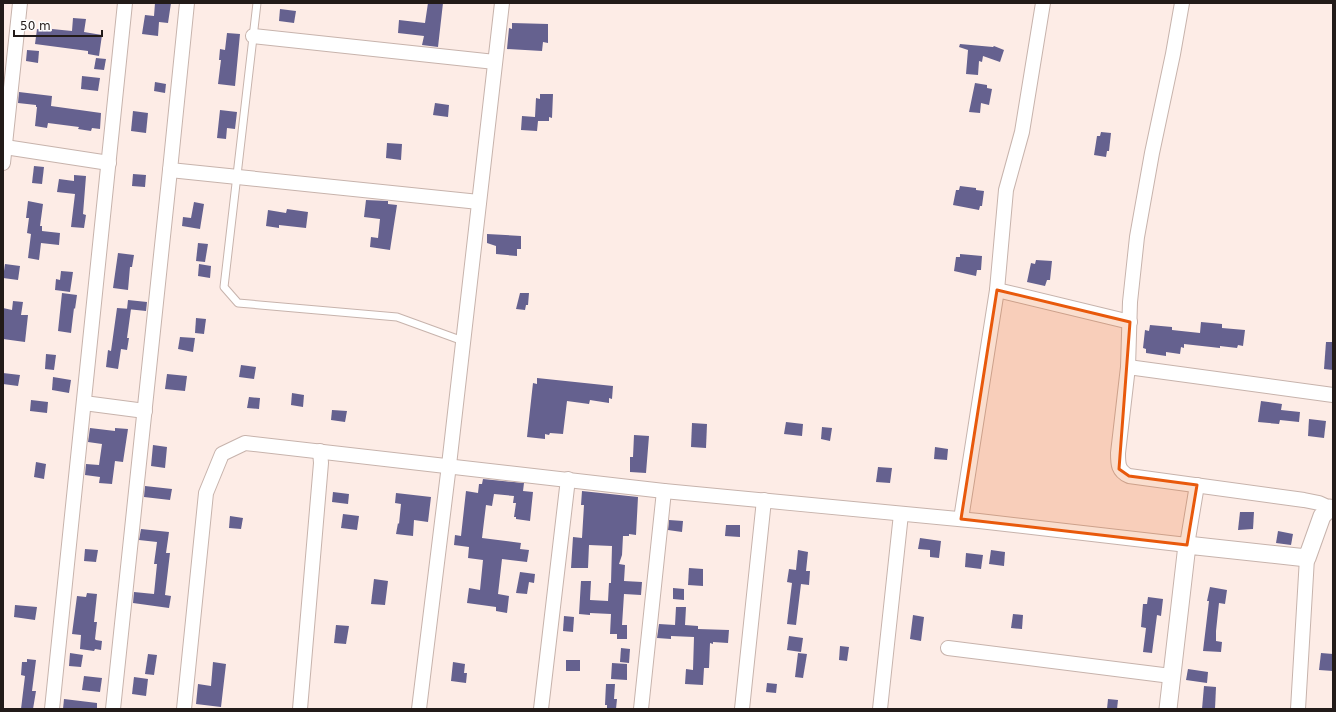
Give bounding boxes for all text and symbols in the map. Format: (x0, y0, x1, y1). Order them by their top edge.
scale bar (14, 12, 102, 38)
text: 50 m (20, 19, 51, 33)

